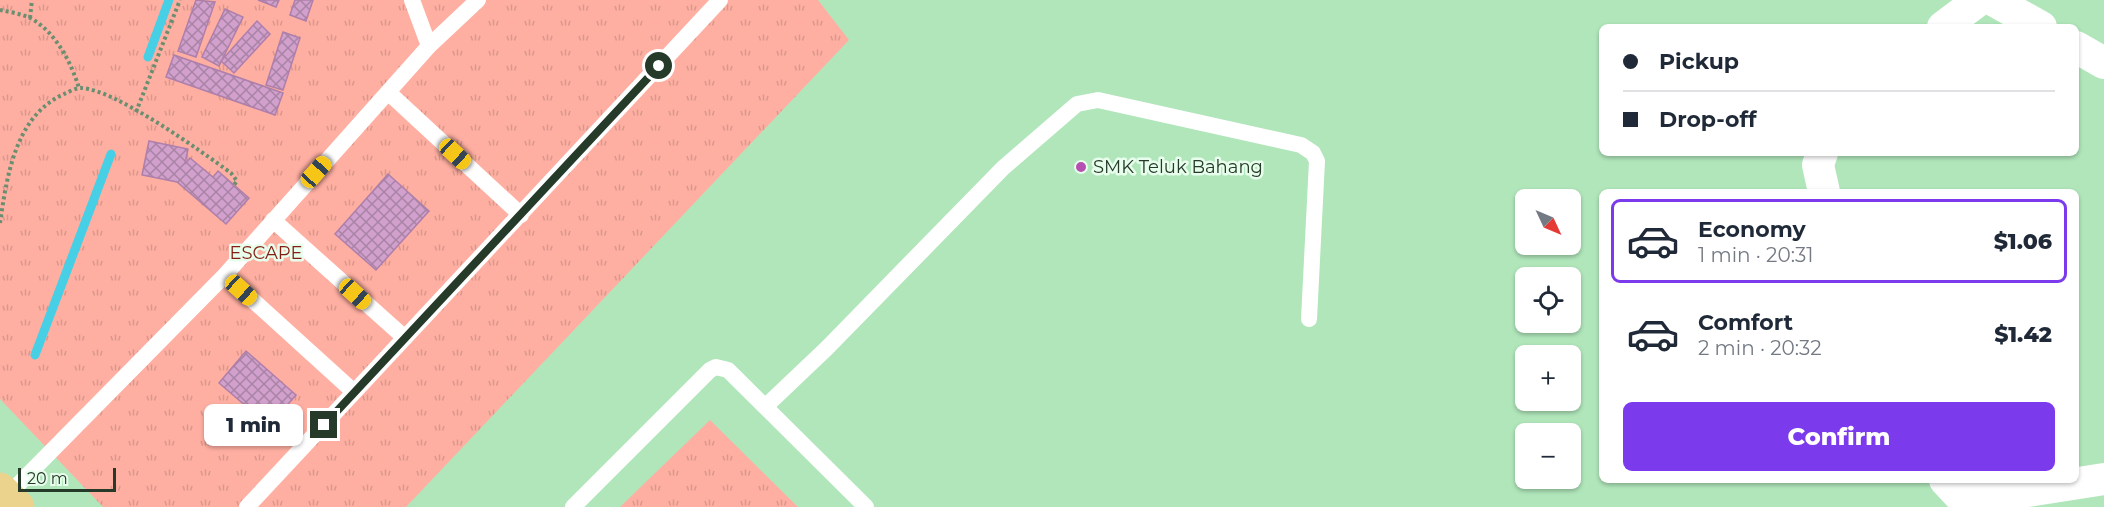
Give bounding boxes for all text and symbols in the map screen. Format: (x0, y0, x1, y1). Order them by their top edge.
text: Pickup (1659, 48, 1739, 75)
route start (645, 52, 672, 79)
text: Drop-off (1659, 106, 1757, 133)
car (436, 135, 474, 173)
car (297, 153, 335, 191)
place label: SMK Teluk Bahang (1093, 156, 1263, 178)
marker: SMK Teluk Bahang (1074, 160, 1088, 174)
north arrow (1515, 189, 1581, 255)
map controls (1515, 189, 1581, 489)
icon: car (1626, 214, 1680, 268)
text: Economy (1698, 216, 1806, 243)
text: $1.06 (1994, 228, 2052, 255)
park label: ESCAPE (229, 242, 303, 264)
text: 1 min · 20:31 (1698, 243, 1813, 267)
button: locate (1515, 267, 1581, 333)
car (222, 271, 260, 309)
car (336, 275, 374, 313)
icon: car (1626, 307, 1680, 361)
text: Comfort (1698, 309, 1793, 336)
text: $1.42 (1994, 321, 2052, 348)
text: 2 min · 20:32 (1698, 336, 1822, 360)
button: + (1515, 345, 1581, 411)
button: Confirm (1623, 402, 2055, 471)
callout: 1 min (204, 404, 303, 446)
route end (310, 411, 337, 438)
text: 1 min (226, 413, 281, 437)
button: − (1515, 423, 1581, 489)
scale bar (18, 465, 116, 492)
text: 20 m (27, 469, 68, 488)

